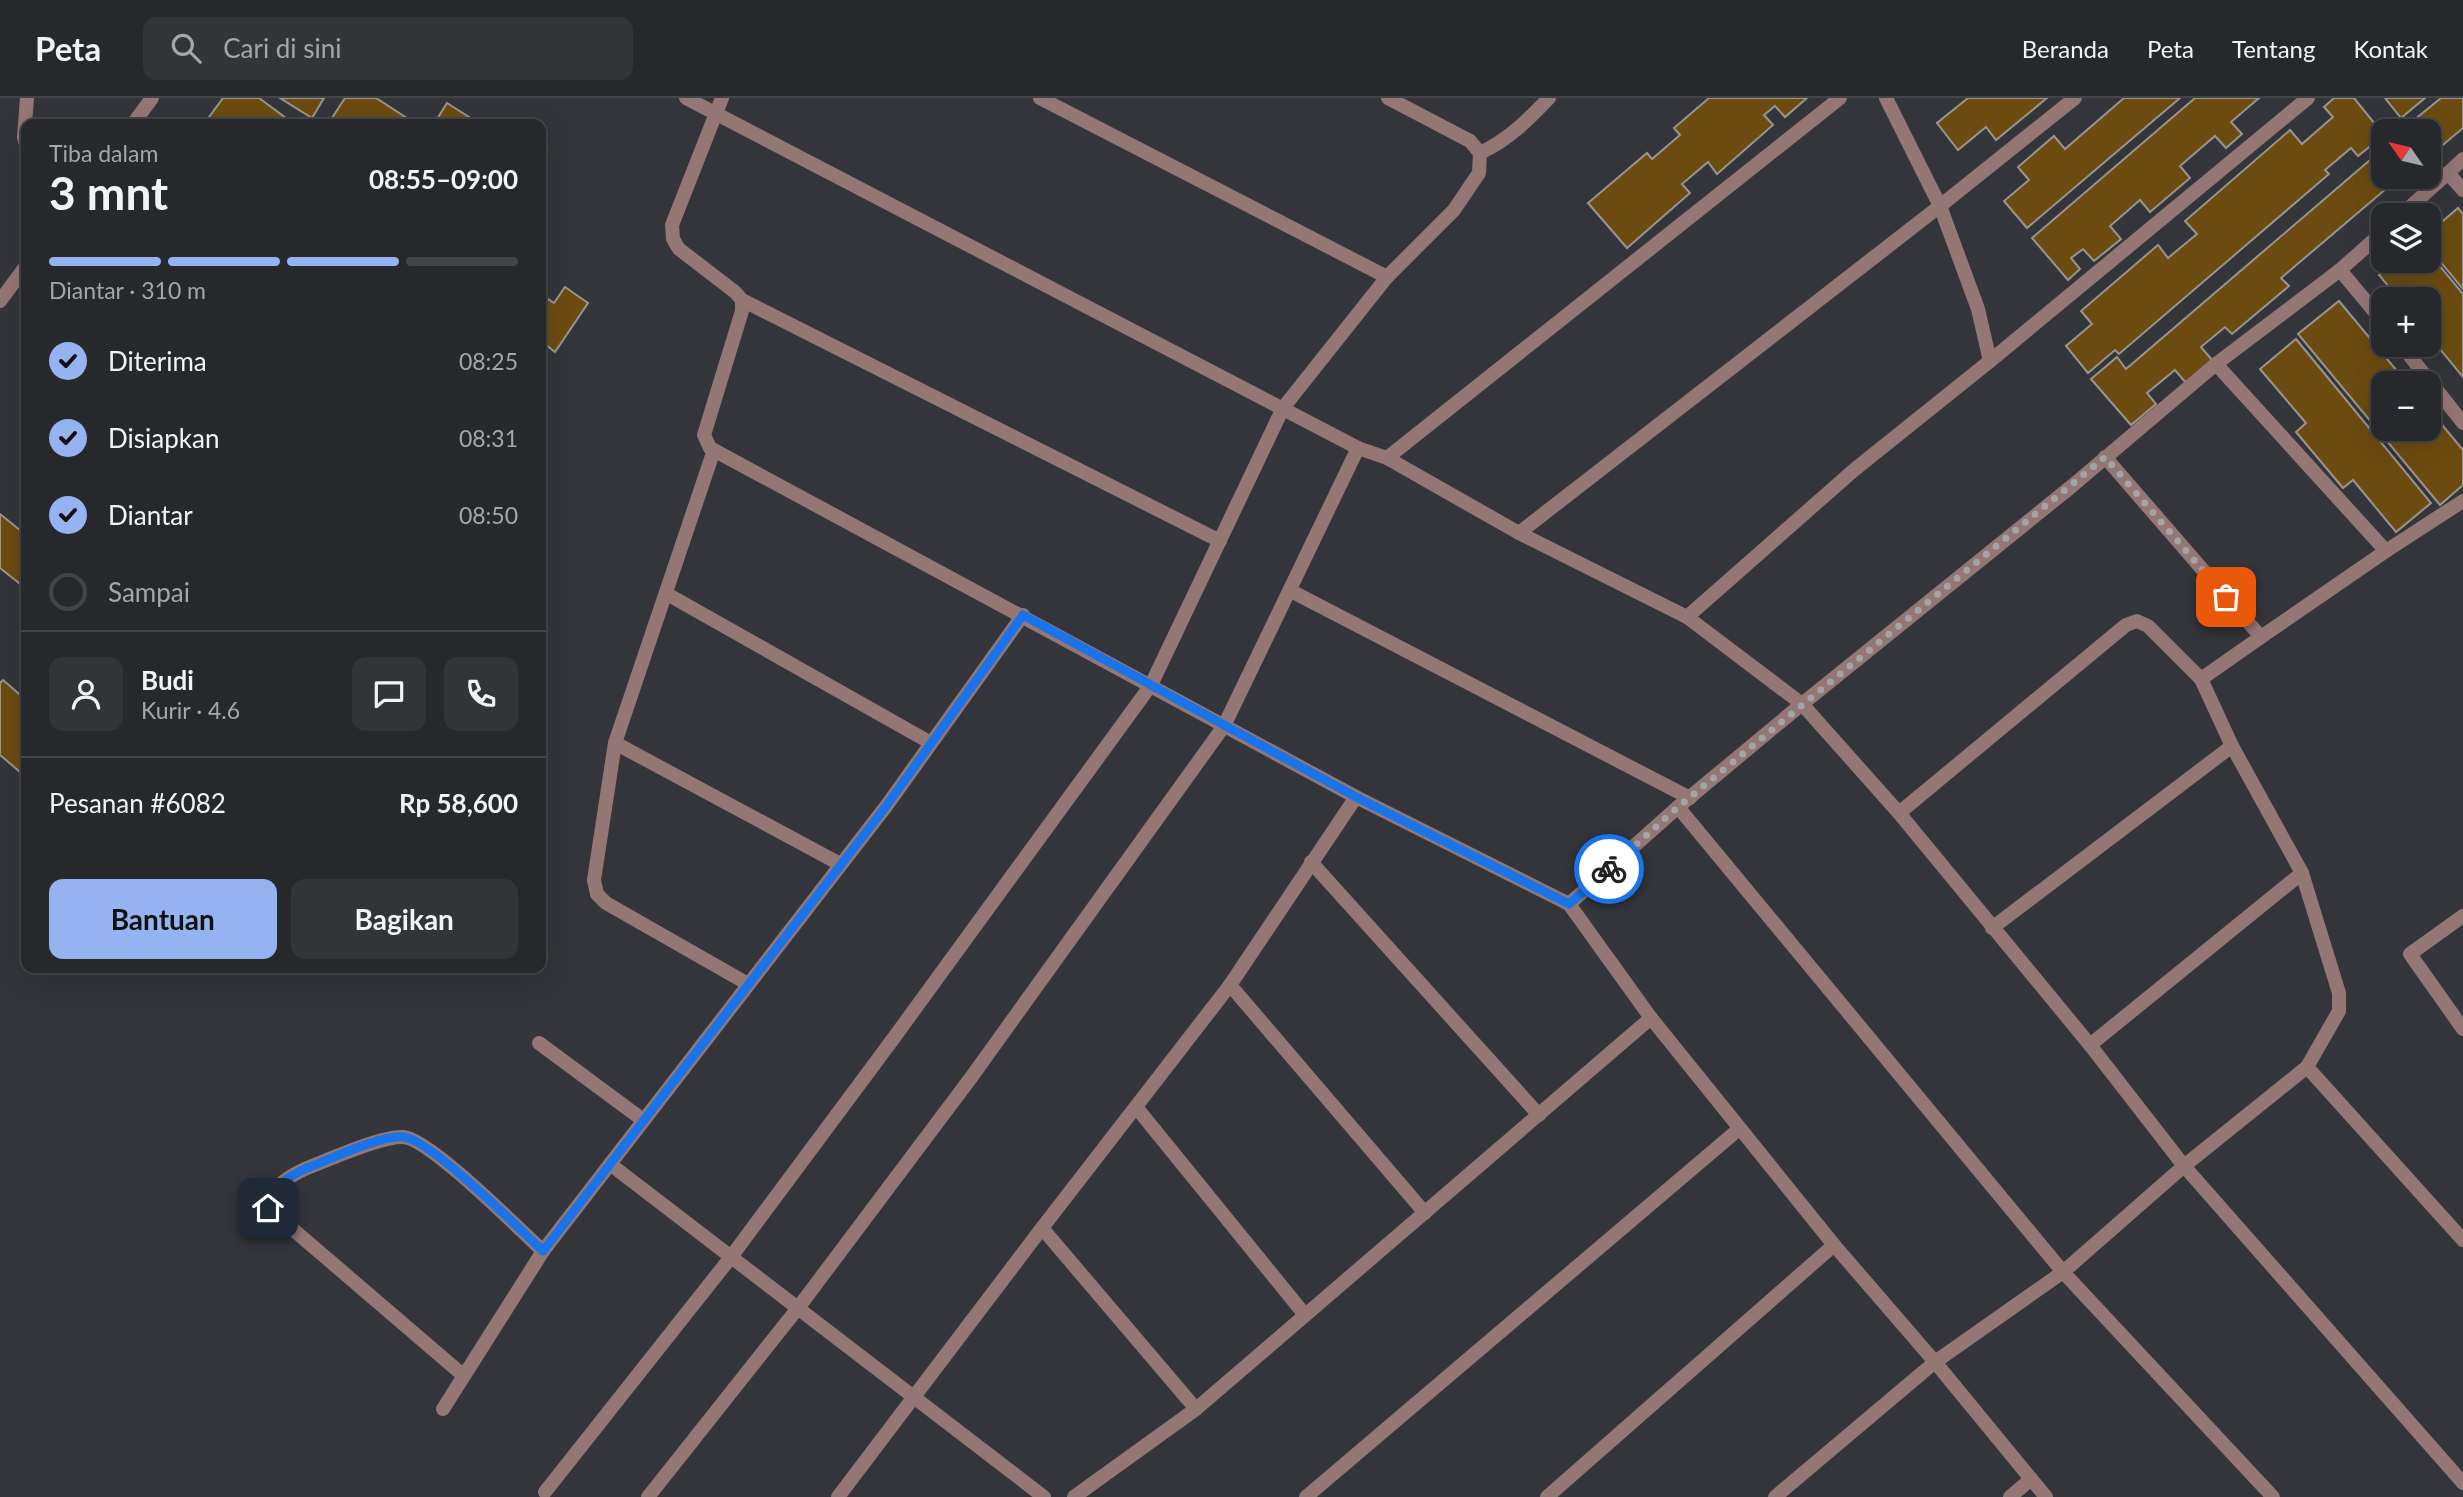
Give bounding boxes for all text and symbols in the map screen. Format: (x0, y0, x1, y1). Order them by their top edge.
search box (143, 17, 633, 80)
text: Peta (35, 28, 101, 68)
icon: search (167, 29, 205, 67)
text: Cari di sini (223, 32, 342, 64)
text: Beranda (2022, 34, 2109, 63)
text: Peta (2147, 34, 2194, 63)
text: Tentang (2232, 34, 2315, 63)
text: Kontak (2353, 34, 2428, 63)
north arrow (2371, 119, 2441, 189)
map controls (2371, 119, 2441, 441)
text: Tiba dalam (49, 139, 158, 167)
text: 08:55–09:00 (369, 163, 518, 195)
text: 3 mnt (49, 165, 168, 220)
button: layers (2371, 203, 2441, 273)
text: Diantar · 310 m (49, 276, 206, 304)
button: + (2371, 287, 2441, 357)
icon: check (49, 342, 87, 380)
text: Diterima (108, 345, 207, 377)
text: 08:25 (459, 347, 518, 375)
button: − (2371, 371, 2441, 441)
icon: check (49, 419, 87, 457)
text: Disiapkan (108, 422, 219, 454)
text: 08:31 (459, 424, 518, 452)
icon: check (49, 496, 87, 534)
text: Diantar (108, 499, 193, 531)
text: 08:50 (459, 501, 518, 529)
pin (2196, 567, 2256, 627)
text: Sampai (108, 576, 190, 608)
icon: bag (2207, 578, 2245, 616)
button: person (49, 657, 123, 731)
button: chat (352, 657, 426, 731)
button: phone (444, 657, 518, 731)
text: Budi (141, 664, 194, 696)
text: Kurir · 4.6 (141, 696, 240, 724)
text: Pesanan #6082 (49, 787, 226, 819)
text: Rp 58,600 (399, 787, 518, 819)
courier (1574, 834, 1644, 904)
icon: bike (1590, 850, 1628, 888)
button: Bantuan (49, 879, 277, 959)
button: Bagikan (291, 879, 518, 959)
pin (238, 1178, 298, 1238)
icon: home (249, 1189, 287, 1227)

